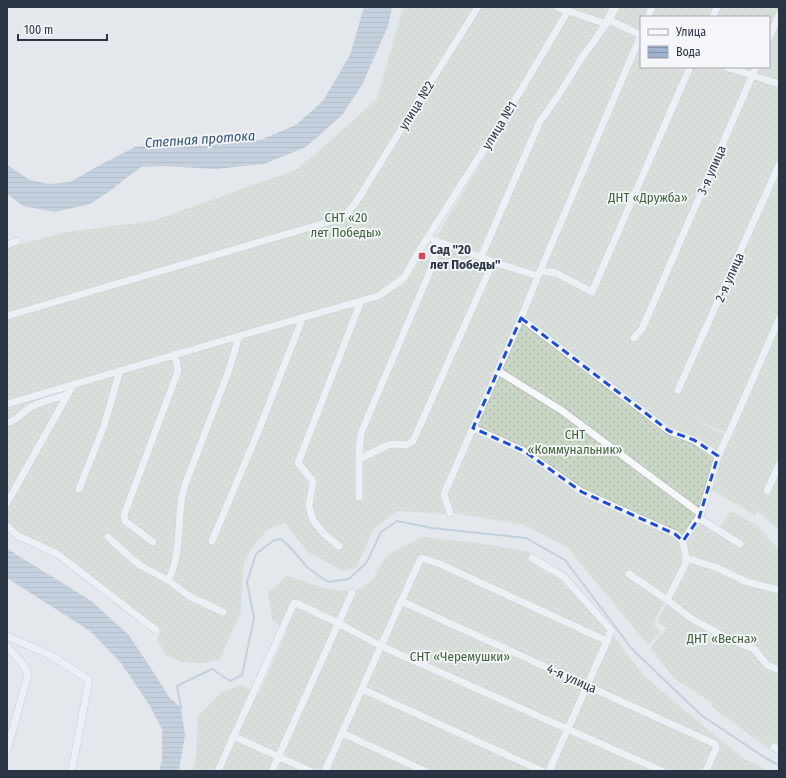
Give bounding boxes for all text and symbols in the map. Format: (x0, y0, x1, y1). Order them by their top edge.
scale bar (18, 16, 107, 42)
legend (640, 16, 770, 68)
text: 100 m (24, 23, 53, 37)
text: Улица (675, 25, 706, 39)
text: Вода (676, 45, 701, 59)
street label: улица №2 (396, 78, 437, 132)
street label: улица №1 (479, 98, 520, 152)
water label: Степная протока (144, 127, 256, 152)
street label: 3-я улица (694, 143, 729, 197)
park label: ДНТ «Дружба» (607, 190, 688, 205)
park label: СНТ «20 лет Победы» (311, 210, 382, 240)
place label: Сад "20 лет Победы" (430, 242, 501, 272)
street label: 2-я улица (712, 250, 747, 304)
marker: Сад "20 лет Победы" (417, 251, 427, 261)
park label: СНТ «Коммунальник» (527, 427, 623, 457)
park label: ДНТ «Весна» (686, 631, 757, 646)
park label: СНТ «Черемушки» (410, 649, 510, 664)
street label: 4-я улица (545, 661, 599, 696)

